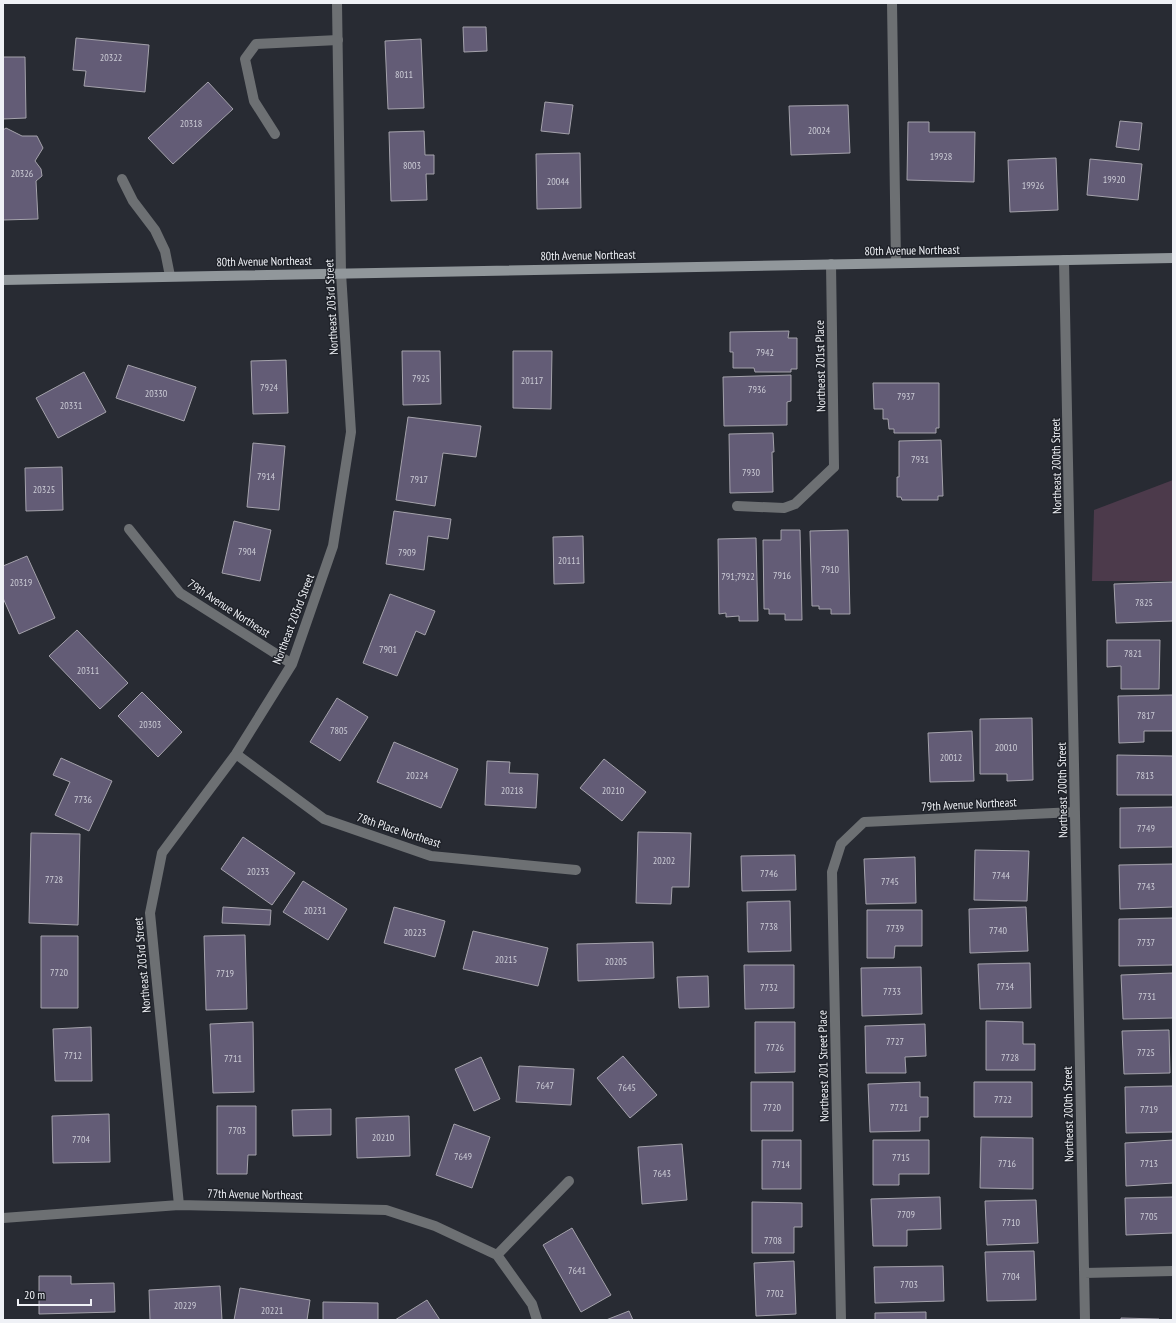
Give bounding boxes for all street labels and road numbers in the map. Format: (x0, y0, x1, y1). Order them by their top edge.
street label: 80th Avenue Northeast (864, 242, 961, 258)
street label: 80th Avenue Northeast (540, 247, 637, 263)
street label: 80th Avenue Northeast (216, 253, 313, 269)
street label: Northeast 203rd Street (321, 258, 341, 355)
street label: Northeast 201st Place (812, 320, 828, 412)
street label: Northeast 200th Street (1048, 417, 1064, 514)
street label: Northeast 203rd Street (269, 571, 317, 666)
street label: 79th Avenue Northeast (185, 576, 274, 641)
street label: Northeast 200th Street (1054, 741, 1070, 838)
street label: 79th Avenue Northeast (921, 794, 1018, 814)
street label: 78th Place Northeast (355, 809, 444, 851)
street label: Northeast 203rd Street (130, 916, 154, 1013)
street label: Northeast 201 Street Place (815, 1010, 831, 1122)
street label: Northeast 200th Street (1060, 1065, 1076, 1162)
street label: 77th Avenue Northeast (207, 1186, 303, 1202)

